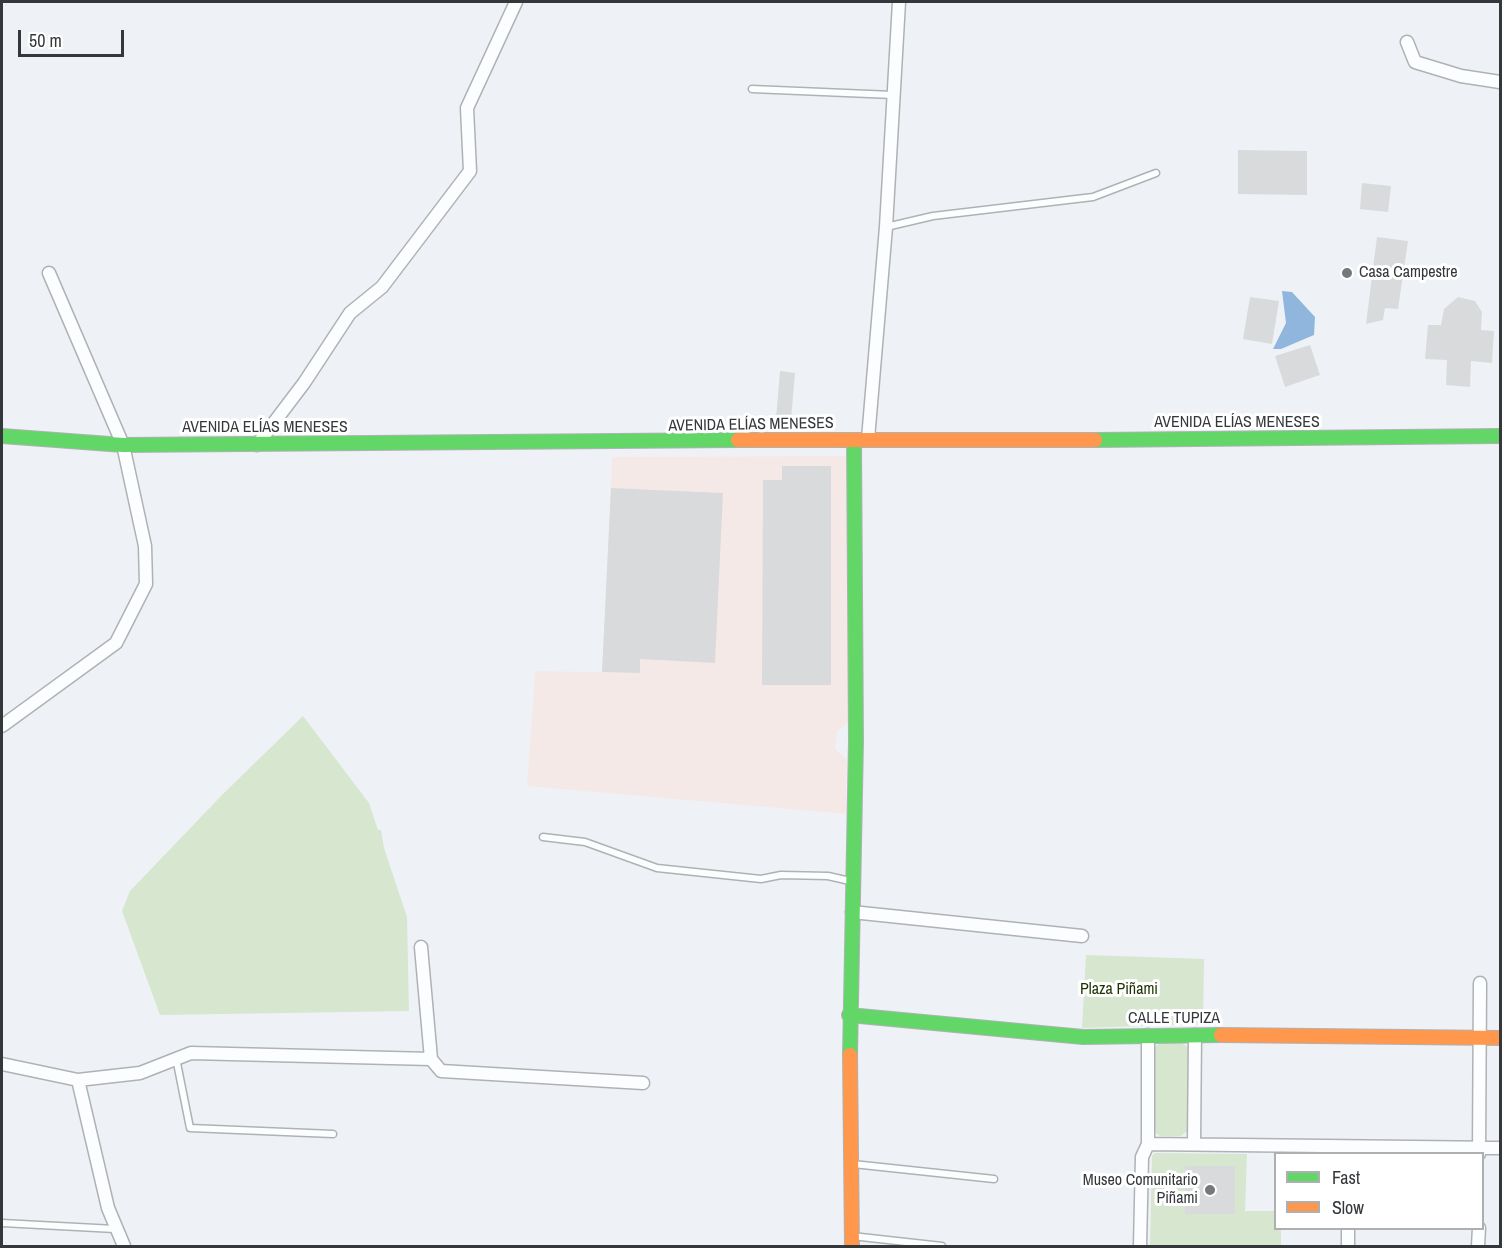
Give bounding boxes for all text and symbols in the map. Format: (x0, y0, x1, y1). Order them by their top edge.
scale bar (21, 18, 128, 56)
text: 50 m (29, 28, 62, 53)
place label: Casa Campestre (1359, 263, 1457, 283)
marker: Casa Campestre (1340, 266, 1354, 280)
street label: AVENIDA ELÍAS MENESES (1154, 413, 1320, 433)
street label: AVENIDA ELÍAS MENESES (668, 414, 834, 436)
street label: AVENIDA ELÍAS MENESES (182, 418, 348, 438)
park label: Plaza Piñami (1080, 980, 1158, 1000)
street label: CALLE TUPIZA (1128, 1009, 1220, 1029)
legend (1274, 1152, 1484, 1230)
text: Fast (1332, 1165, 1360, 1190)
place label: Museo Comunitario Piñami (1083, 1171, 1198, 1209)
marker: Museo Comunitario Piñami (1203, 1183, 1217, 1197)
text: Slow (1332, 1195, 1364, 1220)

